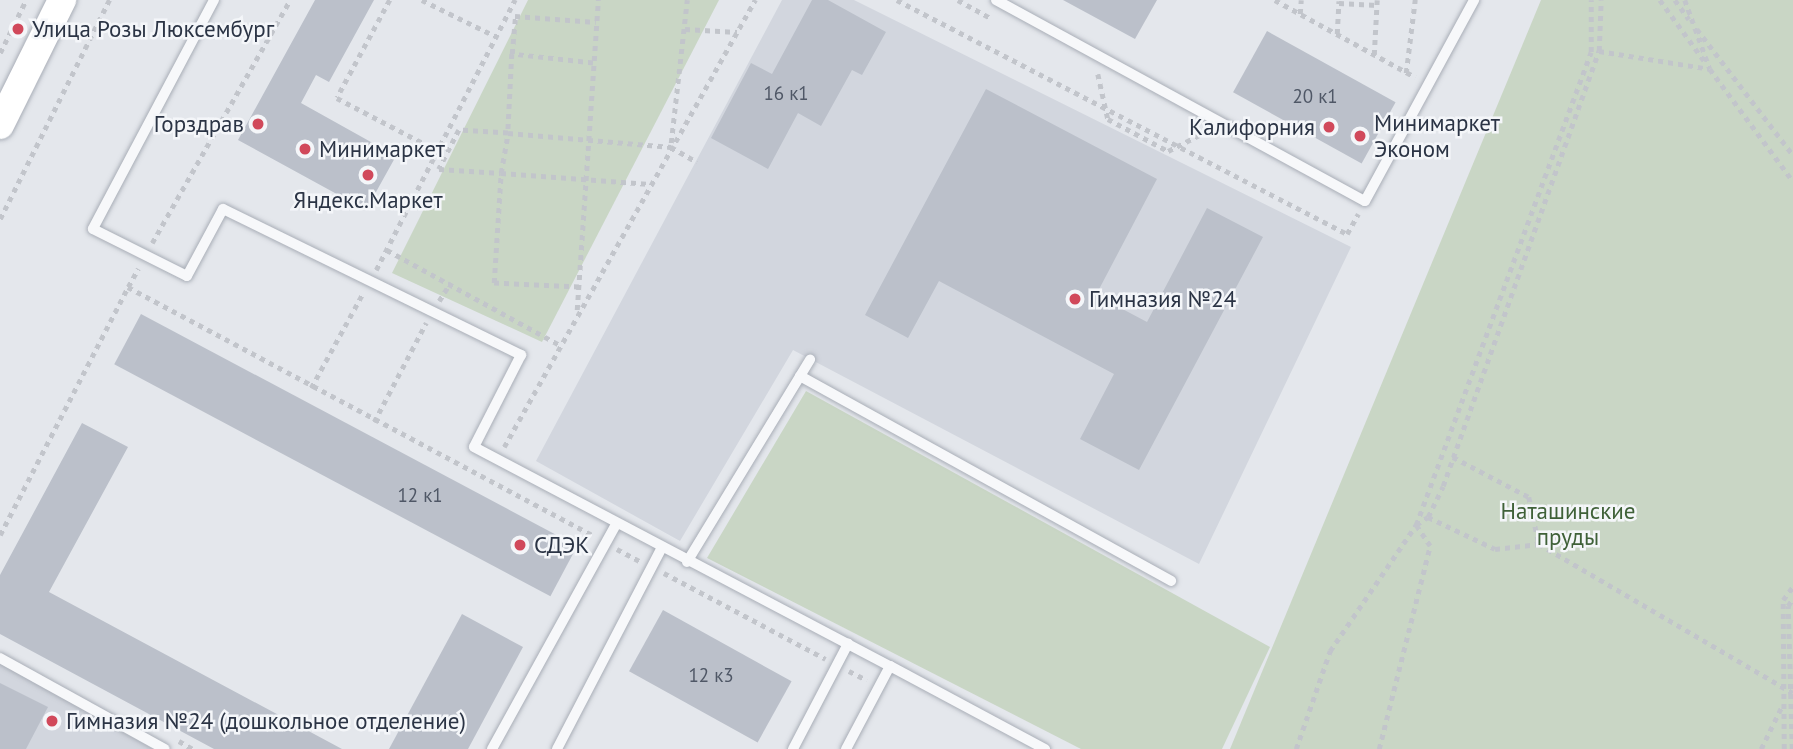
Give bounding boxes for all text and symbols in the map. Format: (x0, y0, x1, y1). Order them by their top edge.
place label: Улица Розы Люксембург (32, 15, 274, 43)
marker: Улица Розы Люксембург (10, 21, 26, 37)
house number: 16 к1 (763, 83, 809, 105)
house number: 20 к1 (1292, 86, 1338, 108)
place label: Минимаркет Эконом (1374, 109, 1500, 163)
place label: Горздрав (154, 110, 244, 138)
place label: Калифорния (1189, 113, 1315, 141)
marker: Горздрав (250, 116, 266, 132)
marker: Калифорния (1321, 119, 1337, 135)
marker: Минимаркет Эконом (1352, 128, 1368, 144)
place label: Минимаркет (319, 135, 445, 163)
marker: Минимаркет (297, 141, 313, 157)
marker: Яндекс.Маркет (360, 167, 376, 183)
place label: Яндекс.Маркет (293, 186, 443, 214)
place label: Гимназия №24 (1089, 285, 1236, 313)
marker: Гимназия №24 (1067, 291, 1083, 307)
house number: 12 к1 (397, 485, 443, 507)
park label: Наташинские пруды (1501, 497, 1635, 551)
place label: СДЭК (534, 531, 589, 559)
marker: СДЭК (512, 537, 528, 553)
house number: 12 к3 (688, 665, 734, 687)
place label: Гимназия №24 (дошкольное отделение) (66, 707, 466, 735)
marker: Гимназия №24 (дошкольное отделение) (44, 713, 60, 729)

